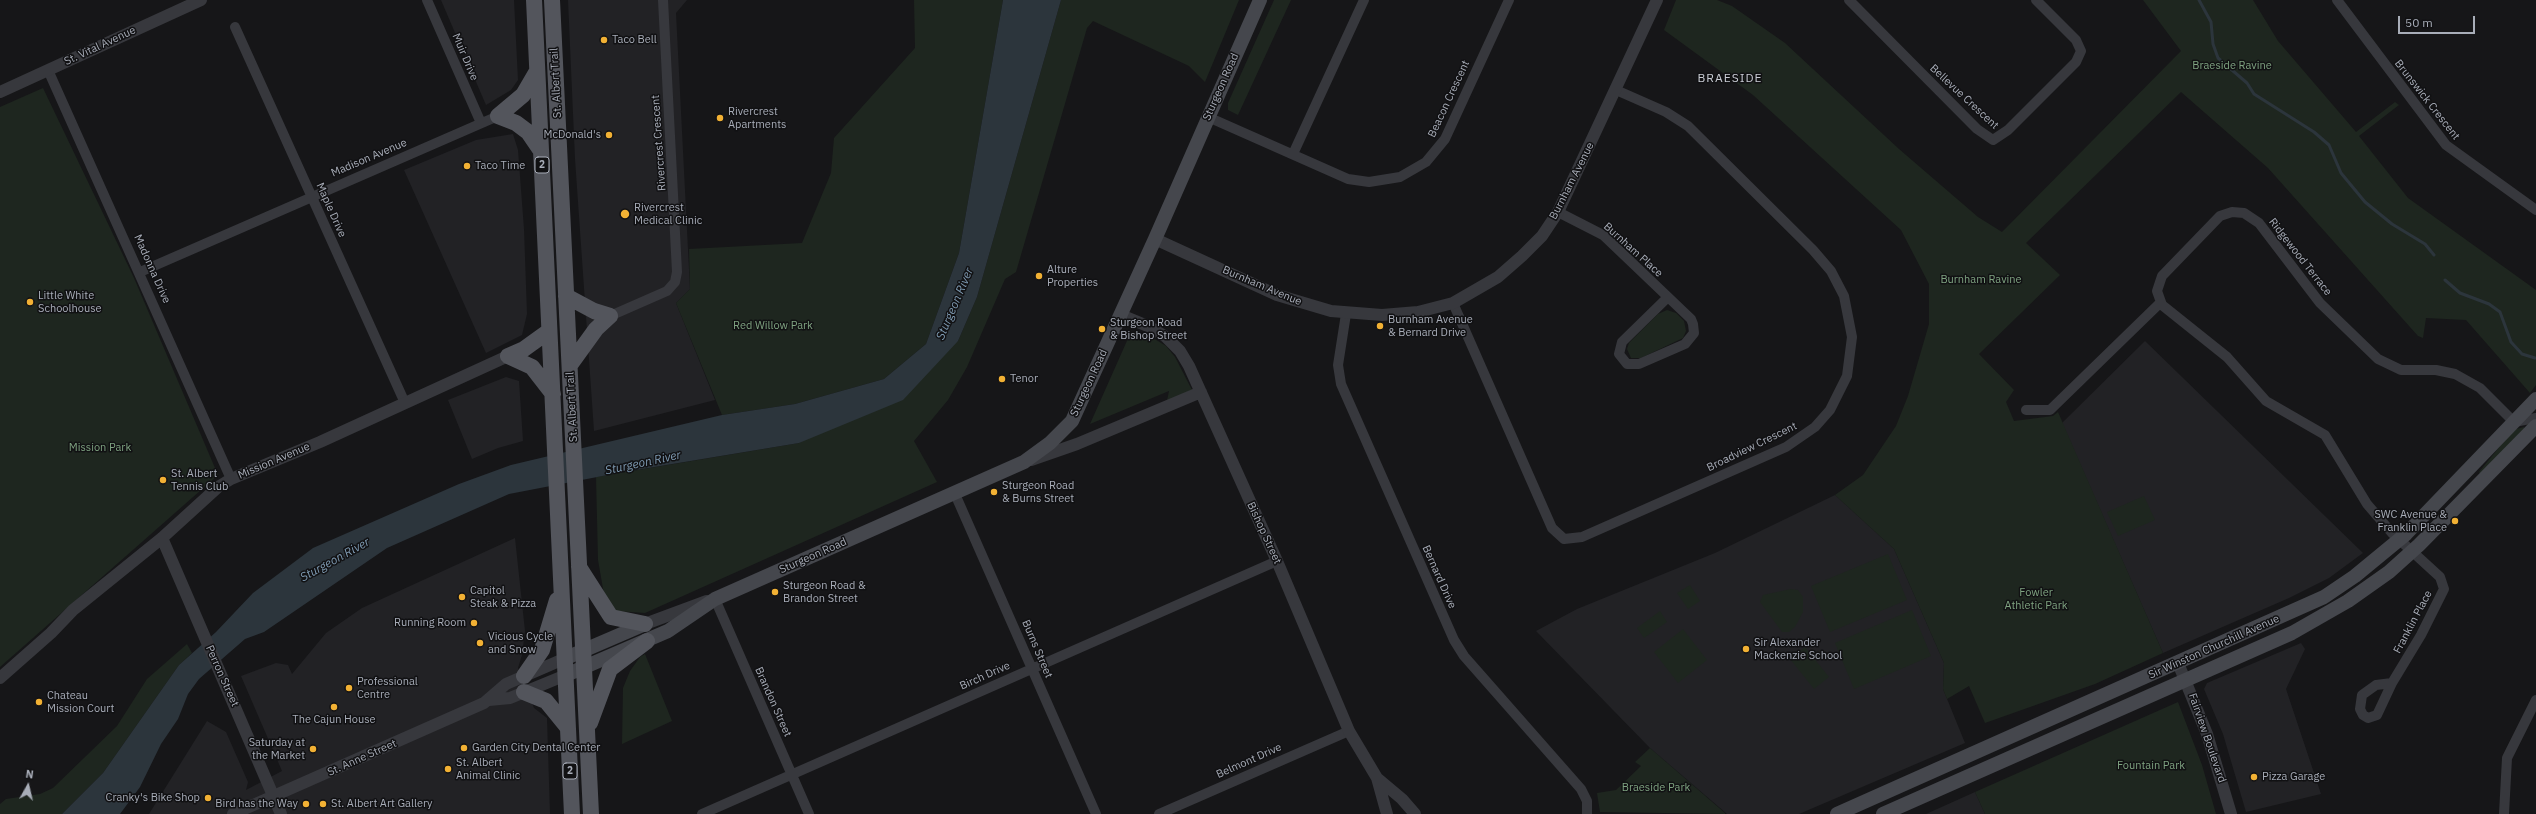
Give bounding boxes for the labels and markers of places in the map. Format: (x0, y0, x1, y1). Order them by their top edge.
place label: Taco Bell (612, 33, 657, 47)
marker: Taco Bell (599, 35, 609, 45)
place label: Rivercrest Apartments (728, 105, 786, 131)
marker: Rivercrest Apartments (715, 113, 725, 123)
place label: McDonald's (543, 128, 601, 142)
marker: McDonald's (604, 130, 614, 140)
place label: Taco Time (475, 159, 525, 173)
marker: Taco Time (462, 161, 472, 171)
place label: Rivercrest Medical Clinic (634, 201, 702, 227)
marker: Rivercrest Medical Clinic (619, 208, 631, 220)
place label: Alture Properties (1047, 263, 1098, 289)
marker: Alture Properties (1034, 271, 1044, 281)
place label: Little White Schoolhouse (38, 289, 102, 315)
marker: Little White Schoolhouse (25, 297, 35, 307)
place label: Burnham Avenue & Bernard Drive (1388, 313, 1473, 339)
place label: Sturgeon Road & Bishop Street (1110, 316, 1187, 342)
marker: Burnham Avenue & Bernard Drive (1375, 321, 1385, 331)
marker: Sturgeon Road & Bishop Street (1097, 324, 1107, 334)
place label: Tenor (1010, 372, 1038, 386)
marker: Tenor (997, 374, 1007, 384)
place label: St. Albert Tennis Club (171, 467, 228, 493)
marker: St. Albert Tennis Club (158, 475, 168, 485)
place label: Sturgeon Road & Burns Street (1002, 479, 1074, 505)
marker: Sturgeon Road & Burns Street (989, 487, 999, 497)
place label: SWC Avenue & Franklin Place (2374, 508, 2447, 534)
marker: SWC Avenue & Franklin Place (2450, 516, 2460, 526)
place label: Sturgeon Road & Brandon Street (783, 579, 866, 605)
place label: Capitol Steak & Pizza (470, 584, 536, 610)
marker: Sturgeon Road & Brandon Street (770, 587, 780, 597)
marker: Capitol Steak & Pizza (457, 592, 467, 602)
place label: Running Room (394, 616, 466, 630)
marker: Running Room (469, 618, 479, 628)
place label: Vicious Cycle and Snow (488, 630, 553, 656)
place label: Sir Alexander Mackenzie School (1754, 636, 1842, 662)
marker: Vicious Cycle and Snow (475, 638, 485, 648)
marker: Sir Alexander Mackenzie School (1741, 644, 1751, 654)
place label: Professional Centre (357, 675, 418, 701)
marker: Professional Centre (344, 683, 354, 693)
place label: Chateau Mission Court (47, 689, 114, 715)
marker: Chateau Mission Court (34, 697, 44, 707)
marker: The Cajun House (329, 702, 339, 712)
place label: The Cajun House (292, 713, 376, 727)
place label: Saturday at the Market (249, 736, 305, 762)
place label: Garden City Dental Center (472, 741, 600, 755)
marker: Garden City Dental Center (459, 743, 469, 753)
marker: Saturday at the Market (308, 744, 318, 754)
place label: St. Albert Animal Clinic (456, 756, 520, 782)
marker: St. Albert Animal Clinic (443, 764, 453, 774)
place label: Pizza Garage (2262, 770, 2325, 784)
marker: Pizza Garage (2249, 772, 2259, 782)
place label: Cranky's Bike Shop (106, 791, 200, 805)
marker: Cranky's Bike Shop (203, 793, 213, 803)
place label: Bird has the Way (215, 797, 298, 811)
place label: St. Albert Art Gallery (331, 797, 433, 811)
marker: Bird has the Way (301, 799, 311, 809)
marker: St. Albert Art Gallery (318, 799, 328, 809)

